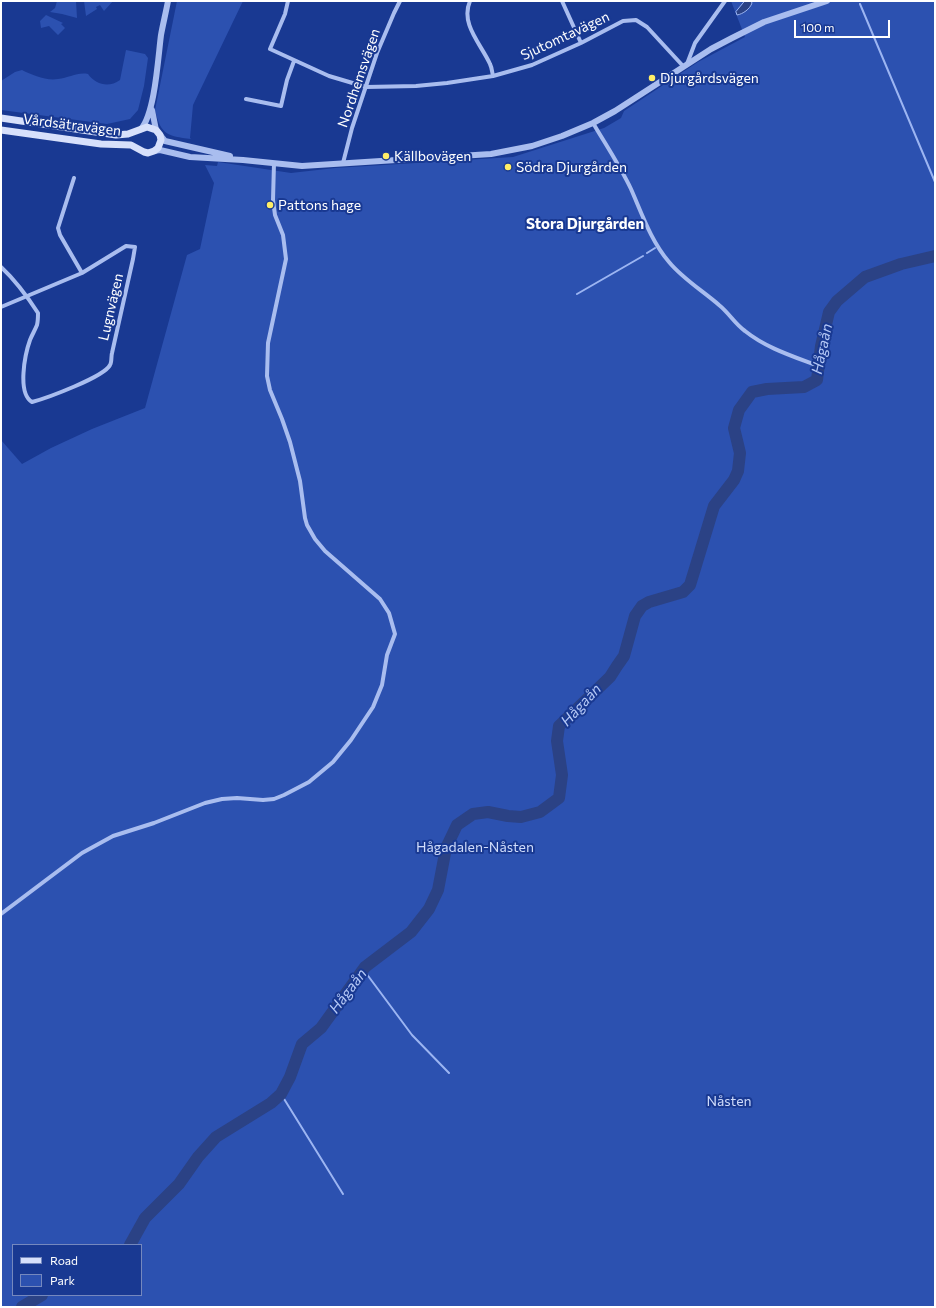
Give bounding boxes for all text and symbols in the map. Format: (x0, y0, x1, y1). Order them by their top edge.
street label: Sjutomtavägen (518, 8, 612, 64)
scale bar (796, 12, 892, 38)
text: 100 m (801, 20, 835, 34)
street label: Nordhemsvägen (334, 26, 384, 130)
place label: Djurgårdsvägen (660, 70, 759, 86)
marker: Djurgårdsvägen (647, 73, 657, 83)
street label: Vårdsätravägen (22, 111, 122, 139)
place label: Källbovägen (394, 148, 471, 164)
marker: Källbovägen (381, 151, 391, 161)
place label: Södra Djurgården (516, 159, 627, 175)
marker: Södra Djurgården (503, 162, 513, 172)
place label: Pattons hage (278, 197, 361, 213)
marker: Pattons hage (265, 200, 275, 210)
district label: Stora Djurgården (526, 215, 644, 233)
street label: Lugnvägen (95, 272, 127, 342)
water label: Hågaån (808, 322, 836, 376)
water label: Hågaån (557, 680, 605, 730)
park label: Hågadalen-Nåsten (416, 839, 534, 855)
water label: Hågaån (325, 965, 371, 1017)
park label: Nåsten (706, 1093, 752, 1109)
legend (12, 1244, 142, 1296)
text: Road (50, 1253, 78, 1267)
text: Park (50, 1273, 75, 1287)

